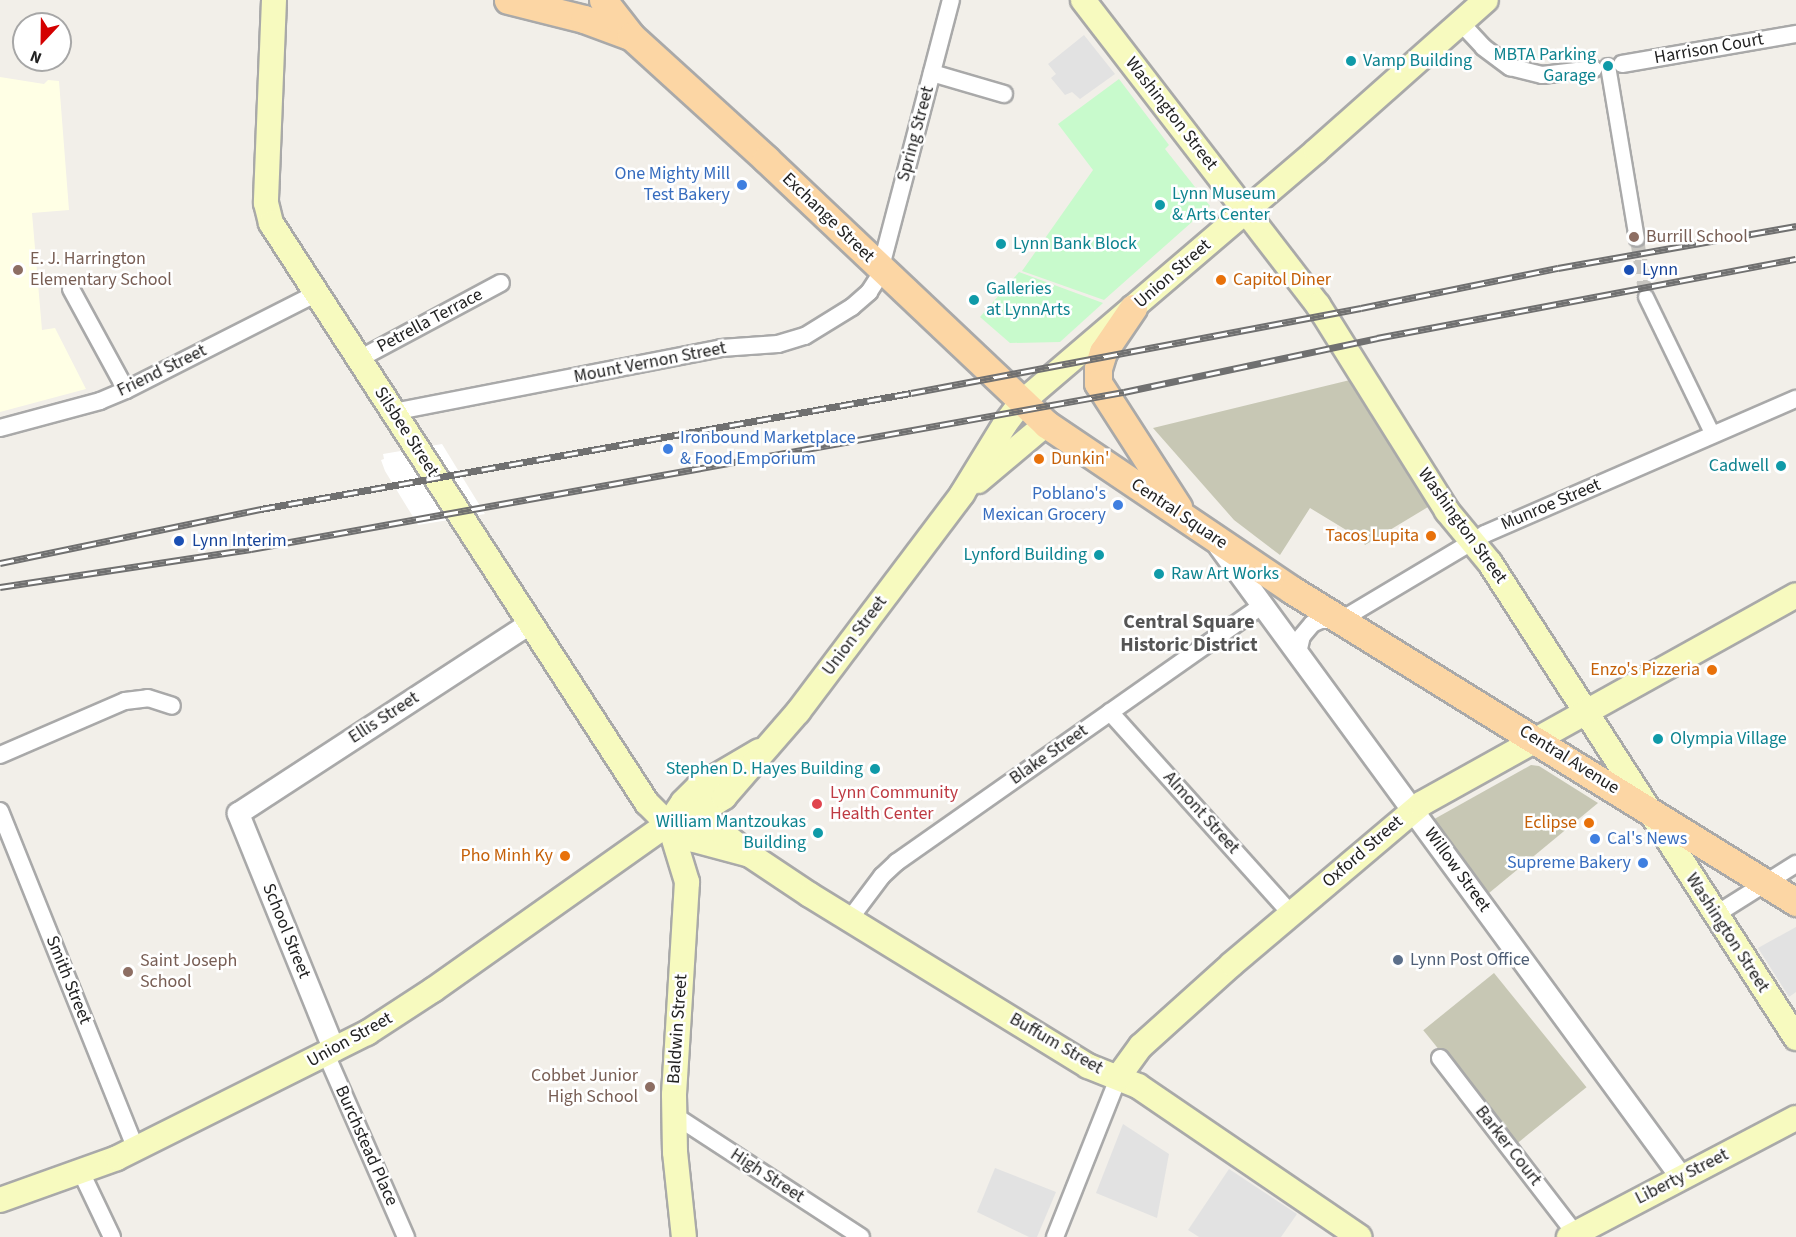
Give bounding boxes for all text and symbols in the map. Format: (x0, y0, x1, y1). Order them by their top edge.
north arrow (12, 12, 72, 72)
street label: Harrison Court (1653, 29, 1765, 69)
text: N (27, 45, 45, 69)
place label: MBTA Parking Garage (1493, 45, 1596, 88)
place label: Vamp Building (1363, 50, 1472, 72)
street label: Washington Street (1120, 53, 1222, 175)
marker: Vamp Building (1344, 54, 1358, 68)
marker: MBTA Parking Garage (1601, 59, 1615, 73)
street label: Spring Street (893, 84, 939, 184)
place label: One Mighty Mill Test Bakery (615, 164, 730, 207)
street label: Exchange Street (777, 169, 879, 267)
marker: One Mighty Mill Test Bakery (735, 178, 749, 192)
place label: Lynn Museum & Arts Center (1172, 184, 1276, 226)
marker: Lynn Museum & Arts Center (1153, 198, 1167, 212)
place label: Burrill School (1646, 226, 1748, 248)
marker: Burrill School (1627, 230, 1641, 244)
place label: Lynn Bank Block (1013, 233, 1137, 255)
street label: Union Street (1130, 235, 1216, 313)
marker: Lynn Bank Block (994, 237, 1008, 251)
place label: E. J. Harrington Elementary School (30, 249, 172, 292)
place label: Lynn (1642, 259, 1678, 281)
marker: Lynn (1620, 261, 1638, 279)
marker: E. J. Harrington Elementary School (11, 263, 25, 277)
place label: Capitol Diner (1233, 269, 1331, 291)
marker: Capitol Diner (1214, 273, 1228, 287)
place label: Galleries at LynnArts (986, 279, 1070, 322)
street label: Petrella Terrace (373, 284, 487, 358)
marker: Galleries at LynnArts (967, 293, 981, 307)
street label: Mount Vernon Street (572, 338, 728, 388)
street label: Friend Street (114, 340, 210, 402)
street label: Silsbee Street (369, 383, 443, 481)
place label: Ironbound Marketplace & Food Emporium (680, 428, 856, 470)
marker: Ironbound Marketplace & Food Emporium (661, 442, 675, 456)
place label: Dunkin' (1051, 448, 1109, 470)
marker: Dunkin' (1032, 452, 1046, 466)
place label: Cadwell (1709, 455, 1769, 477)
marker: Cadwell (1774, 459, 1788, 473)
street label: Washington Street (1413, 464, 1511, 588)
street label: Central Square (1127, 474, 1231, 554)
street label: Munroe Street (1498, 474, 1604, 536)
place label: Poblano's Mexican Grocery (982, 484, 1106, 526)
marker: Poblano's Mexican Grocery (1111, 498, 1125, 512)
place label: Tacos Lupita (1325, 525, 1419, 547)
marker: Tacos Lupita (1424, 529, 1438, 543)
place label: Lynn Interim (192, 530, 287, 552)
marker: Lynn Interim (170, 532, 188, 550)
place label: Lynford Building (963, 544, 1087, 566)
marker: Lynford Building (1092, 548, 1106, 562)
place label: Raw Art Works (1171, 563, 1279, 585)
marker: Raw Art Works (1152, 567, 1166, 581)
street label: Union Street (818, 592, 892, 680)
district label: Central Square Historic District (1120, 610, 1258, 657)
place label: Enzo's Pizzeria (1590, 659, 1700, 681)
marker: Enzo's Pizzeria (1705, 663, 1719, 677)
street label: Ellis Street (345, 687, 423, 749)
street label: Blake Street (1006, 720, 1092, 790)
street label: Central Avenue (1515, 721, 1623, 799)
place label: Olympia Village (1670, 728, 1787, 750)
marker: Olympia Village (1651, 732, 1665, 746)
place label: Stephen D. Hayes Building (666, 758, 863, 780)
marker: Stephen D. Hayes Building (868, 762, 882, 776)
street label: Almont Street (1158, 767, 1244, 859)
place label: Lynn Community Health Center (830, 783, 958, 826)
marker: Lynn Community Health Center (808, 795, 826, 813)
street label: Oxford Street (1318, 811, 1408, 893)
place label: William Mantzoukas Building (656, 812, 806, 854)
place label: Eclipse (1524, 812, 1577, 834)
marker: Eclipse (1582, 816, 1596, 830)
street label: Willow Street (1419, 824, 1495, 916)
marker: William Mantzoukas Building (811, 826, 825, 840)
place label: Cal's News (1607, 828, 1687, 850)
marker: Cal's News (1588, 832, 1602, 846)
place label: Pho Minh Ky (460, 845, 553, 867)
marker: Pho Minh Ky (558, 849, 572, 863)
place label: Supreme Bakery (1507, 852, 1631, 874)
marker: Supreme Bakery (1636, 856, 1650, 870)
street label: Washington Street (1680, 869, 1774, 997)
street label: School Street (257, 880, 315, 982)
street label: Smith Street (40, 933, 96, 1027)
place label: Lynn Post Office (1410, 949, 1530, 971)
place label: Saint Joseph School (140, 951, 237, 994)
marker: Lynn Post Office (1391, 953, 1405, 967)
marker: Saint Joseph School (121, 965, 135, 979)
street label: Baldwin Street (663, 973, 693, 1085)
street label: Union Street (304, 1008, 396, 1072)
street label: Buffum Street (1005, 1009, 1107, 1079)
place label: Cobbet Junior High School (531, 1066, 638, 1108)
marker: Cobbet Junior High School (643, 1080, 657, 1094)
street label: Burchstead Place (330, 1082, 402, 1210)
street label: Barker Court (1470, 1102, 1546, 1190)
street label: High Street (726, 1144, 808, 1208)
street label: Liberty Street (1632, 1144, 1732, 1210)

